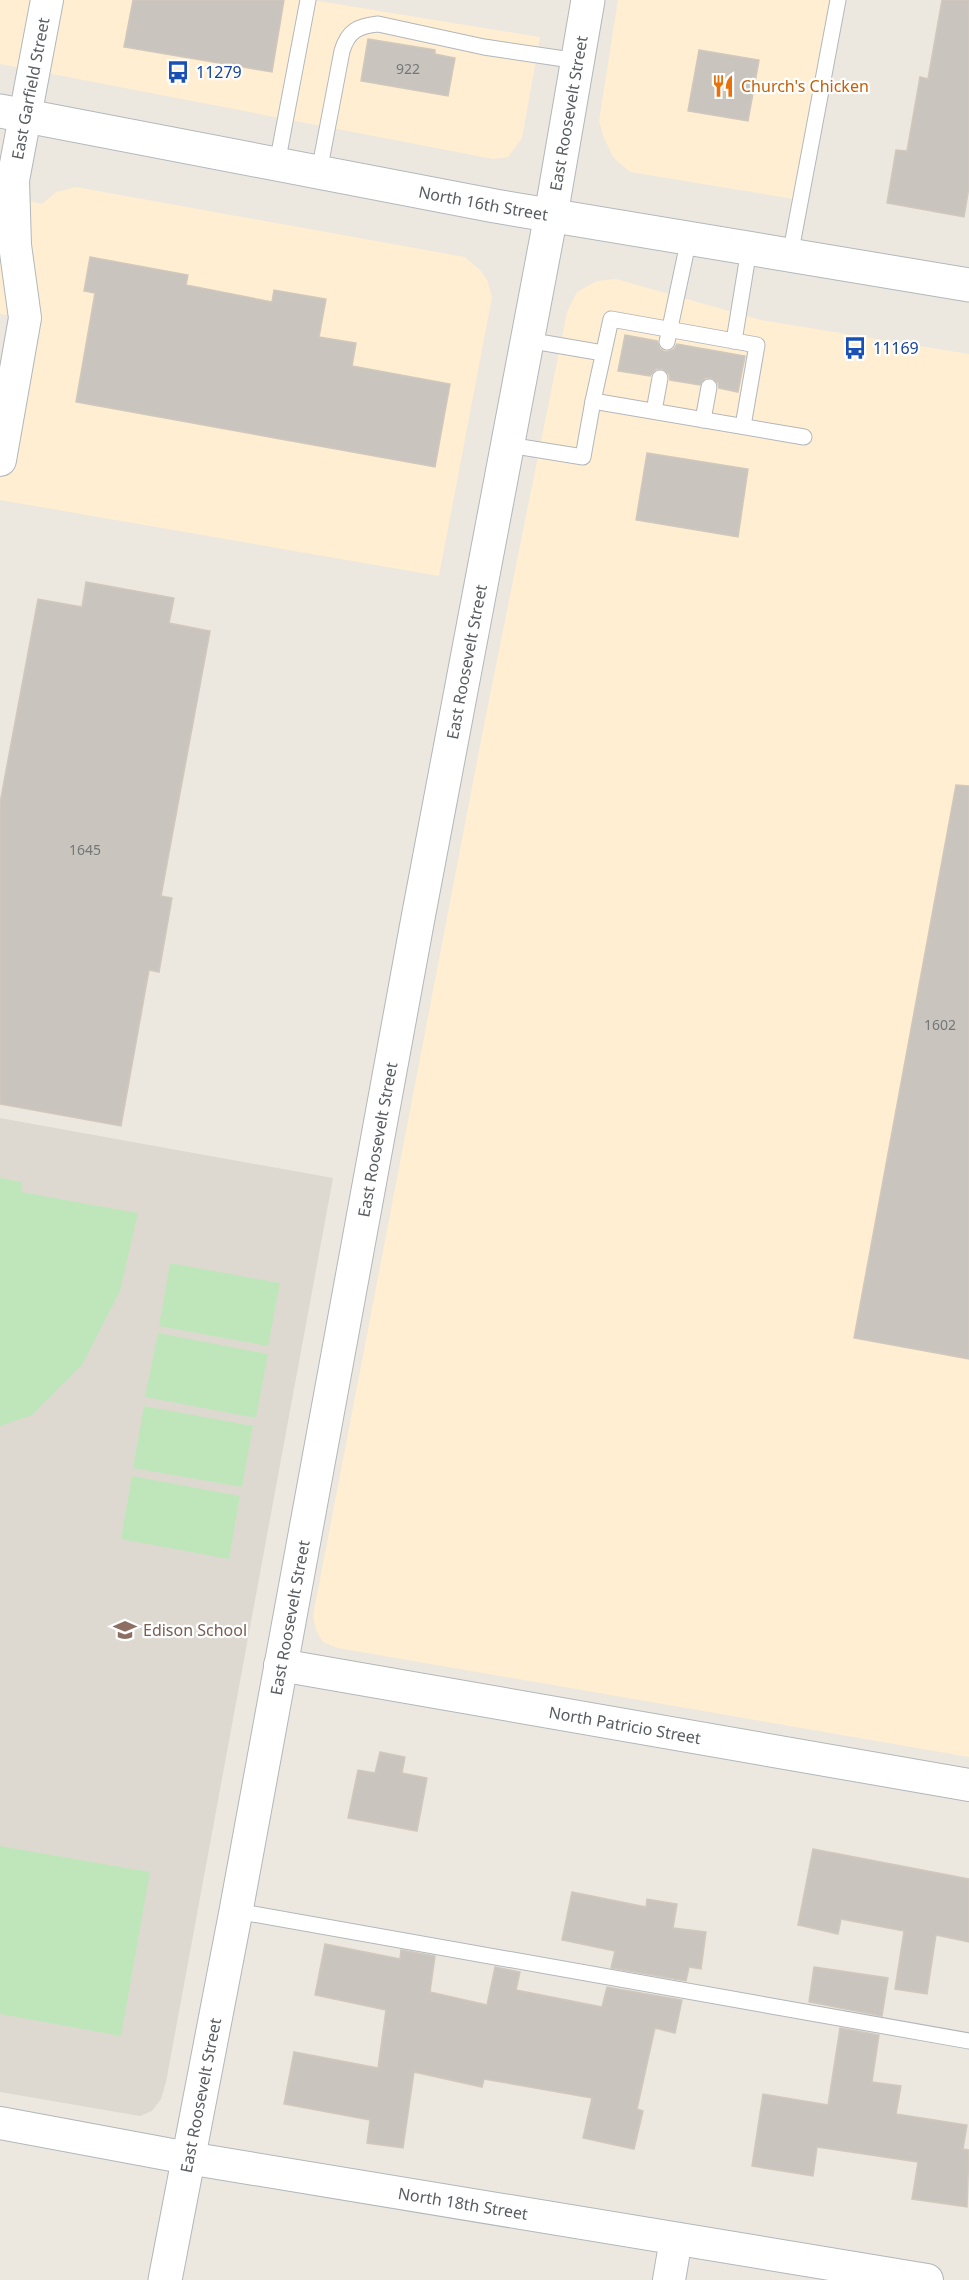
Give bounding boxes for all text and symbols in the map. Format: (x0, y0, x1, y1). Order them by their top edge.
street label: East Garfield Street (6, 15, 55, 161)
street label: East Roosevelt Street (544, 34, 593, 193)
bus stop icon: 11279 (165, 59, 191, 85)
house number: 922 (396, 59, 420, 78)
place label: 11279 (196, 61, 242, 83)
restaurant icon: Church's Chicken (710, 73, 736, 99)
place label: Church's Chicken (741, 75, 869, 97)
street label: North 16th Street (417, 181, 550, 226)
bus stop icon: 11169 (842, 335, 868, 361)
place label: 11169 (873, 337, 919, 359)
street label: East Roosevelt Street (441, 582, 492, 741)
house number: 1645 (69, 840, 101, 859)
house number: 1602 (924, 1015, 956, 1034)
street label: East Roosevelt Street (352, 1060, 402, 1219)
street label: East Roosevelt Street (265, 1538, 315, 1697)
school or university icon: Edison School (112, 1617, 138, 1643)
place label: Edison School (143, 1619, 247, 1641)
street label: North Patricio Street (547, 1701, 703, 1749)
street label: East Roosevelt Street (175, 2016, 226, 2175)
street label: North 18th Street (397, 2182, 530, 2225)

